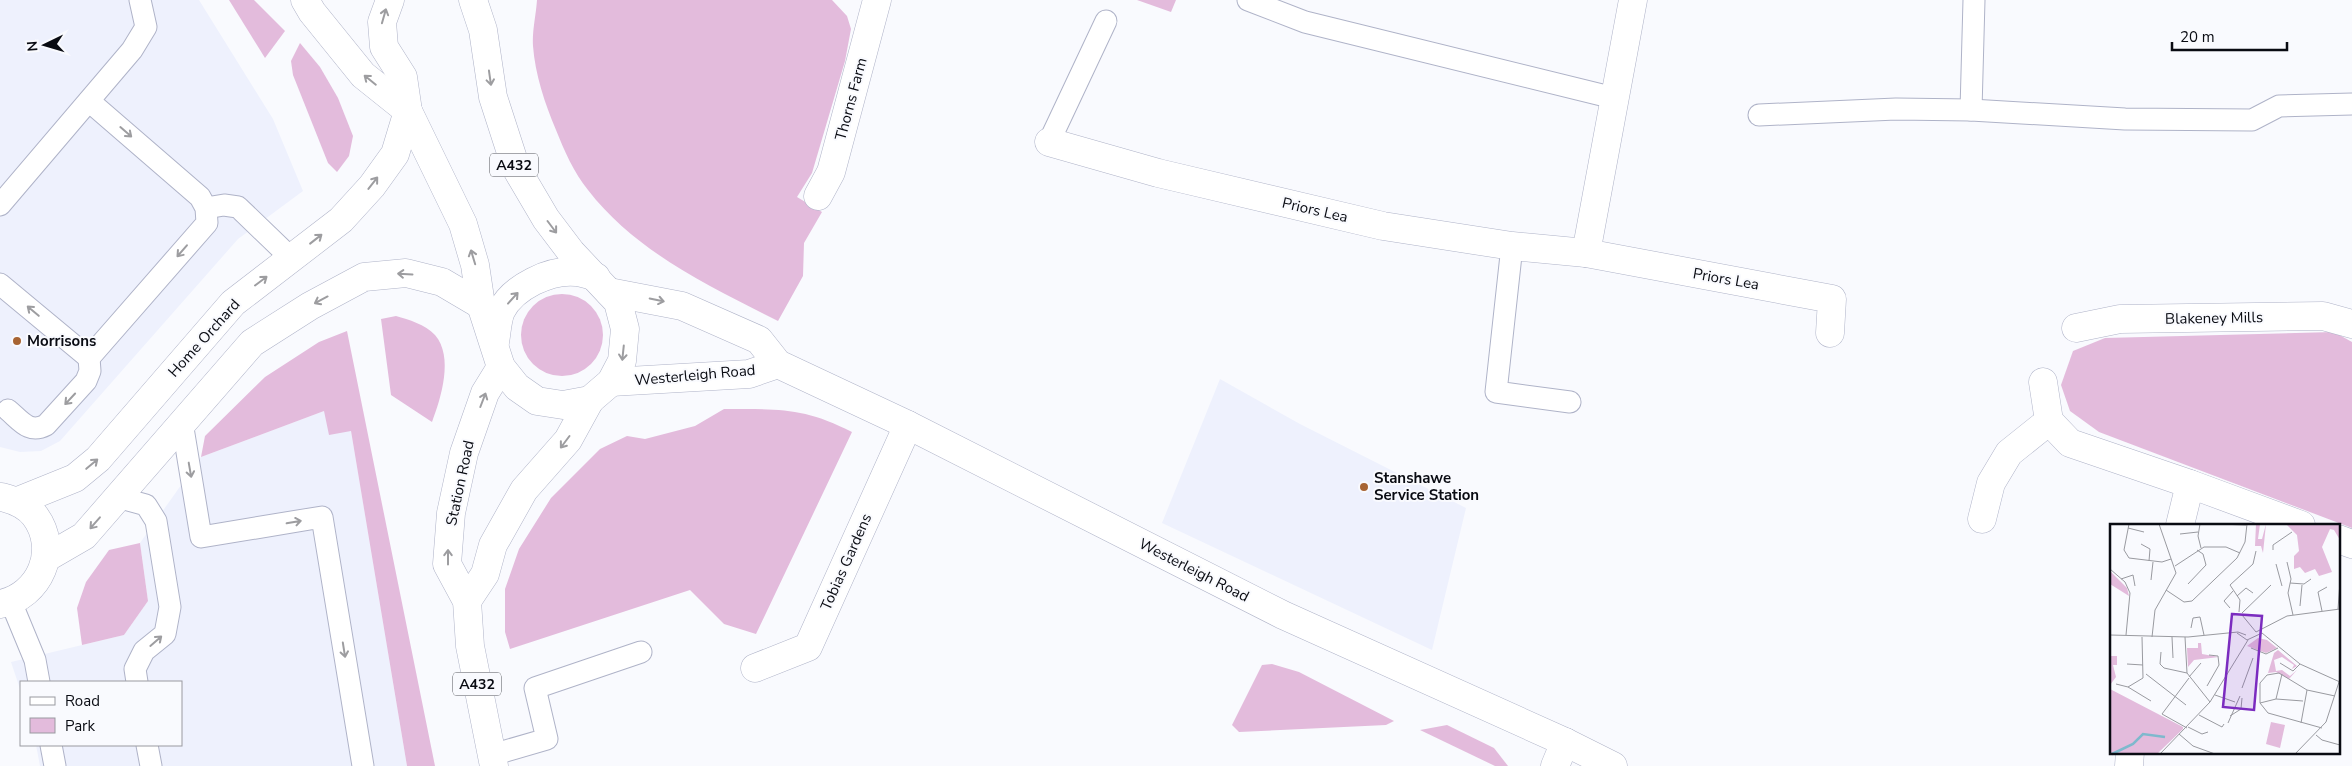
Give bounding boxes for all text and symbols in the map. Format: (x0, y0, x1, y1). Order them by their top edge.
one-way arrow (380, 8, 390, 24)
north arrow (20, 20, 70, 70)
scale bar (2172, 20, 2287, 52)
text: 20 m (2180, 27, 2215, 47)
text: N (23, 40, 42, 52)
street label: Thorns Farm (830, 55, 872, 143)
one-way arrow (486, 70, 496, 86)
one-way arrow (364, 75, 377, 86)
one-way arrow (119, 127, 132, 138)
road number: A432 (490, 154, 538, 176)
one-way arrow (368, 177, 379, 190)
street label: Priors Lea (1280, 193, 1350, 227)
one-way arrow (547, 220, 557, 234)
one-way arrow (309, 234, 323, 244)
one-way arrow (177, 244, 188, 257)
one-way arrow (467, 250, 477, 266)
street label: Priors Lea (1691, 263, 1761, 295)
one-way arrow (397, 270, 413, 279)
one-way arrow (254, 276, 267, 287)
one-way arrow (506, 292, 518, 305)
street label: Home Orchard (164, 295, 244, 381)
one-way arrow (314, 296, 329, 305)
one-way arrow (648, 296, 664, 305)
one-way arrow (27, 306, 40, 317)
street label: Blakeney Mills (2165, 307, 2263, 329)
place label: Morrisons (27, 331, 96, 351)
marker: Morrisons (11, 335, 23, 347)
one-way arrow (618, 345, 628, 361)
street label: Westerleigh Road (634, 360, 756, 390)
one-way arrow (64, 393, 75, 406)
one-way arrow (479, 393, 488, 408)
one-way arrow (560, 435, 570, 449)
street label: Station Road (441, 438, 479, 528)
one-way arrow (85, 459, 98, 470)
one-way arrow (185, 462, 195, 478)
place label: Stanshawe Service Station (1374, 468, 1479, 505)
marker: Stanshawe Service Station (1358, 481, 1370, 493)
street label: Tobias Gardens (816, 510, 876, 614)
one-way arrow (89, 516, 101, 529)
one-way arrow (286, 516, 302, 526)
inset map (2110, 524, 2340, 754)
street label: Westerleigh Road (1135, 534, 1253, 606)
one-way arrow (443, 550, 453, 566)
one-way arrow (149, 636, 162, 647)
one-way arrow (339, 641, 349, 657)
road number: A432 (453, 672, 501, 696)
legend (20, 681, 182, 746)
text: Road (65, 691, 100, 711)
text: Park (65, 716, 95, 736)

